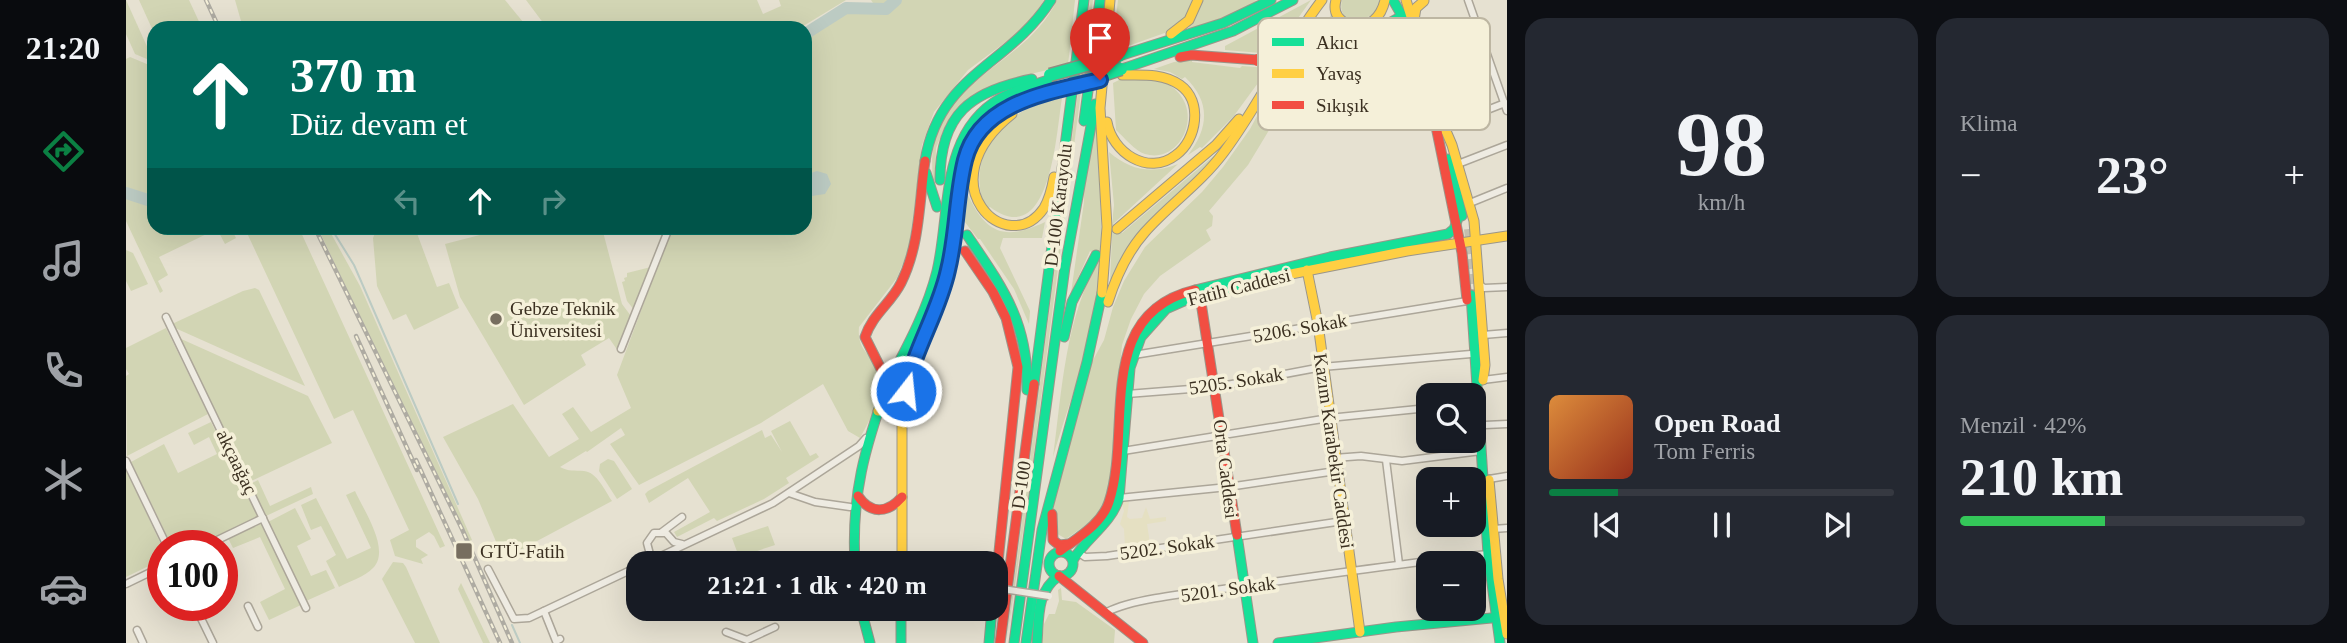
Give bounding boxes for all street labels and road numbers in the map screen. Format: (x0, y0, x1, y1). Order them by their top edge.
street label: D-100 Karayolu (1040, 142, 1076, 268)
street label: Fatih Caddesi (1186, 264, 1292, 310)
street label: 5206. Sokak (1251, 309, 1349, 347)
street label: Kazım Karabekir Caddesi (1310, 352, 1358, 550)
street label: 5205. Sokak (1187, 363, 1285, 399)
street label: Orta Caddesi (1210, 418, 1242, 520)
street label: akçaağaç (212, 426, 262, 498)
street label: D-100 (1007, 459, 1035, 511)
street label: 5202. Sokak (1119, 530, 1216, 564)
street label: 5201. Sokak (1180, 572, 1277, 606)

